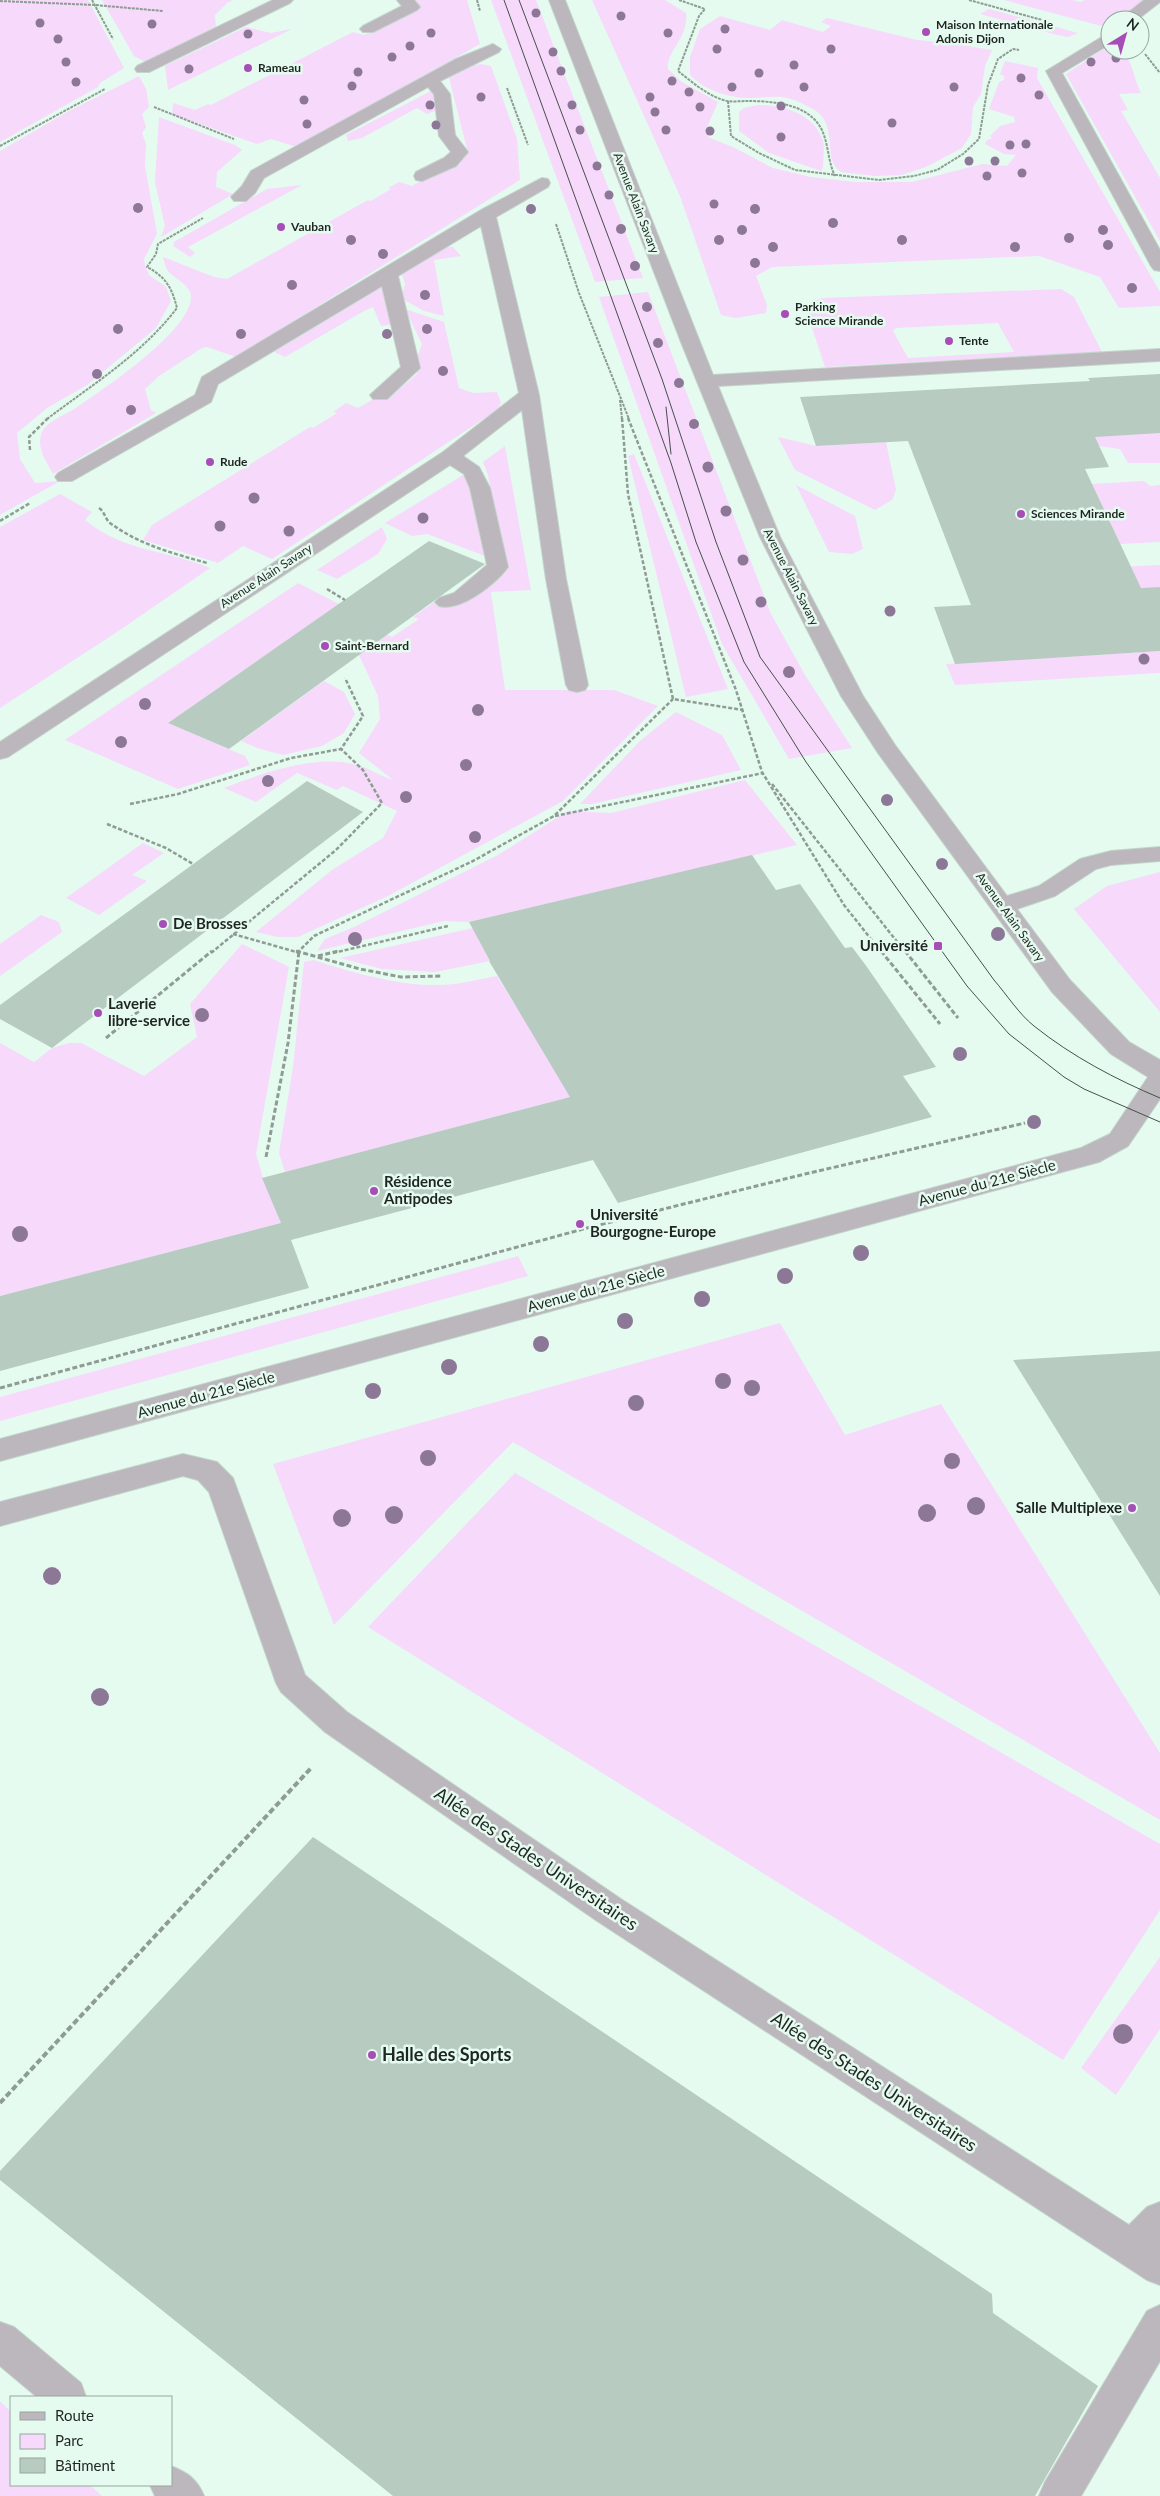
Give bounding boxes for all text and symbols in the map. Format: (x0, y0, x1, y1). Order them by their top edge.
north arrow (1100, 10, 1150, 60)
text: N (1124, 14, 1143, 34)
place label: Maison Internationale Adonis Dijon (935, 17, 1054, 46)
marker: Maison Internationale Adonis Dijon (920, 26, 932, 38)
place label: Rameau (258, 60, 301, 75)
marker: Rameau (242, 62, 254, 74)
street label: Avenue Alain Savary (610, 150, 663, 256)
place label: Vauban (290, 219, 331, 234)
marker: Vauban (275, 221, 287, 233)
place label: Parking Science Mirande (795, 299, 884, 328)
marker: Parking Science Mirande (779, 308, 791, 320)
place label: Tente (959, 333, 989, 348)
marker: Tente (943, 335, 955, 347)
place label: Rude (220, 454, 248, 469)
marker: Rude (204, 456, 216, 468)
place label: Sciences Mirande (1031, 506, 1125, 521)
marker: Sciences Mirande (1015, 508, 1027, 520)
street label: Avenue Alain Savary (761, 526, 823, 628)
street label: Avenue Alain Savary (217, 540, 315, 611)
place label: Saint-Bernard (335, 638, 409, 653)
marker: Saint-Bernard (319, 640, 331, 652)
street label: Avenue Alain Savary (973, 869, 1048, 965)
place label: De Brosses (173, 914, 248, 932)
marker: De Brosses (157, 918, 169, 930)
place label: Université (860, 936, 928, 954)
marker: Université (932, 940, 944, 952)
place label: Laverie libre-service (108, 994, 190, 1029)
marker: Laverie libre-service (92, 1007, 104, 1019)
street label: Avenue du 21e Siècle (916, 1155, 1057, 1209)
place label: Résidence Antipodes (383, 1172, 453, 1207)
marker: Résidence Antipodes (368, 1185, 380, 1197)
place label: Université Bourgogne-Europe (590, 1205, 716, 1240)
marker: Université Bourgogne-Europe (574, 1218, 586, 1230)
street label: Avenue du 21e Siècle (525, 1261, 666, 1315)
street label: Avenue du 21e Siècle (135, 1367, 276, 1421)
place label: Salle Multiplexe (1016, 1498, 1122, 1516)
marker: Salle Multiplexe (1126, 1502, 1138, 1514)
street label: Allée des Stades Universitaires (431, 1782, 643, 1935)
street label: Allée des Stades Universitaires (768, 2006, 982, 2156)
place label: Halle des Sports (382, 2043, 511, 2065)
marker: Halle des Sports (366, 2049, 378, 2061)
legend (10, 2396, 172, 2486)
text: Route (55, 2406, 94, 2424)
text: Parc (55, 2431, 84, 2449)
text: Bâtiment (55, 2456, 116, 2474)

